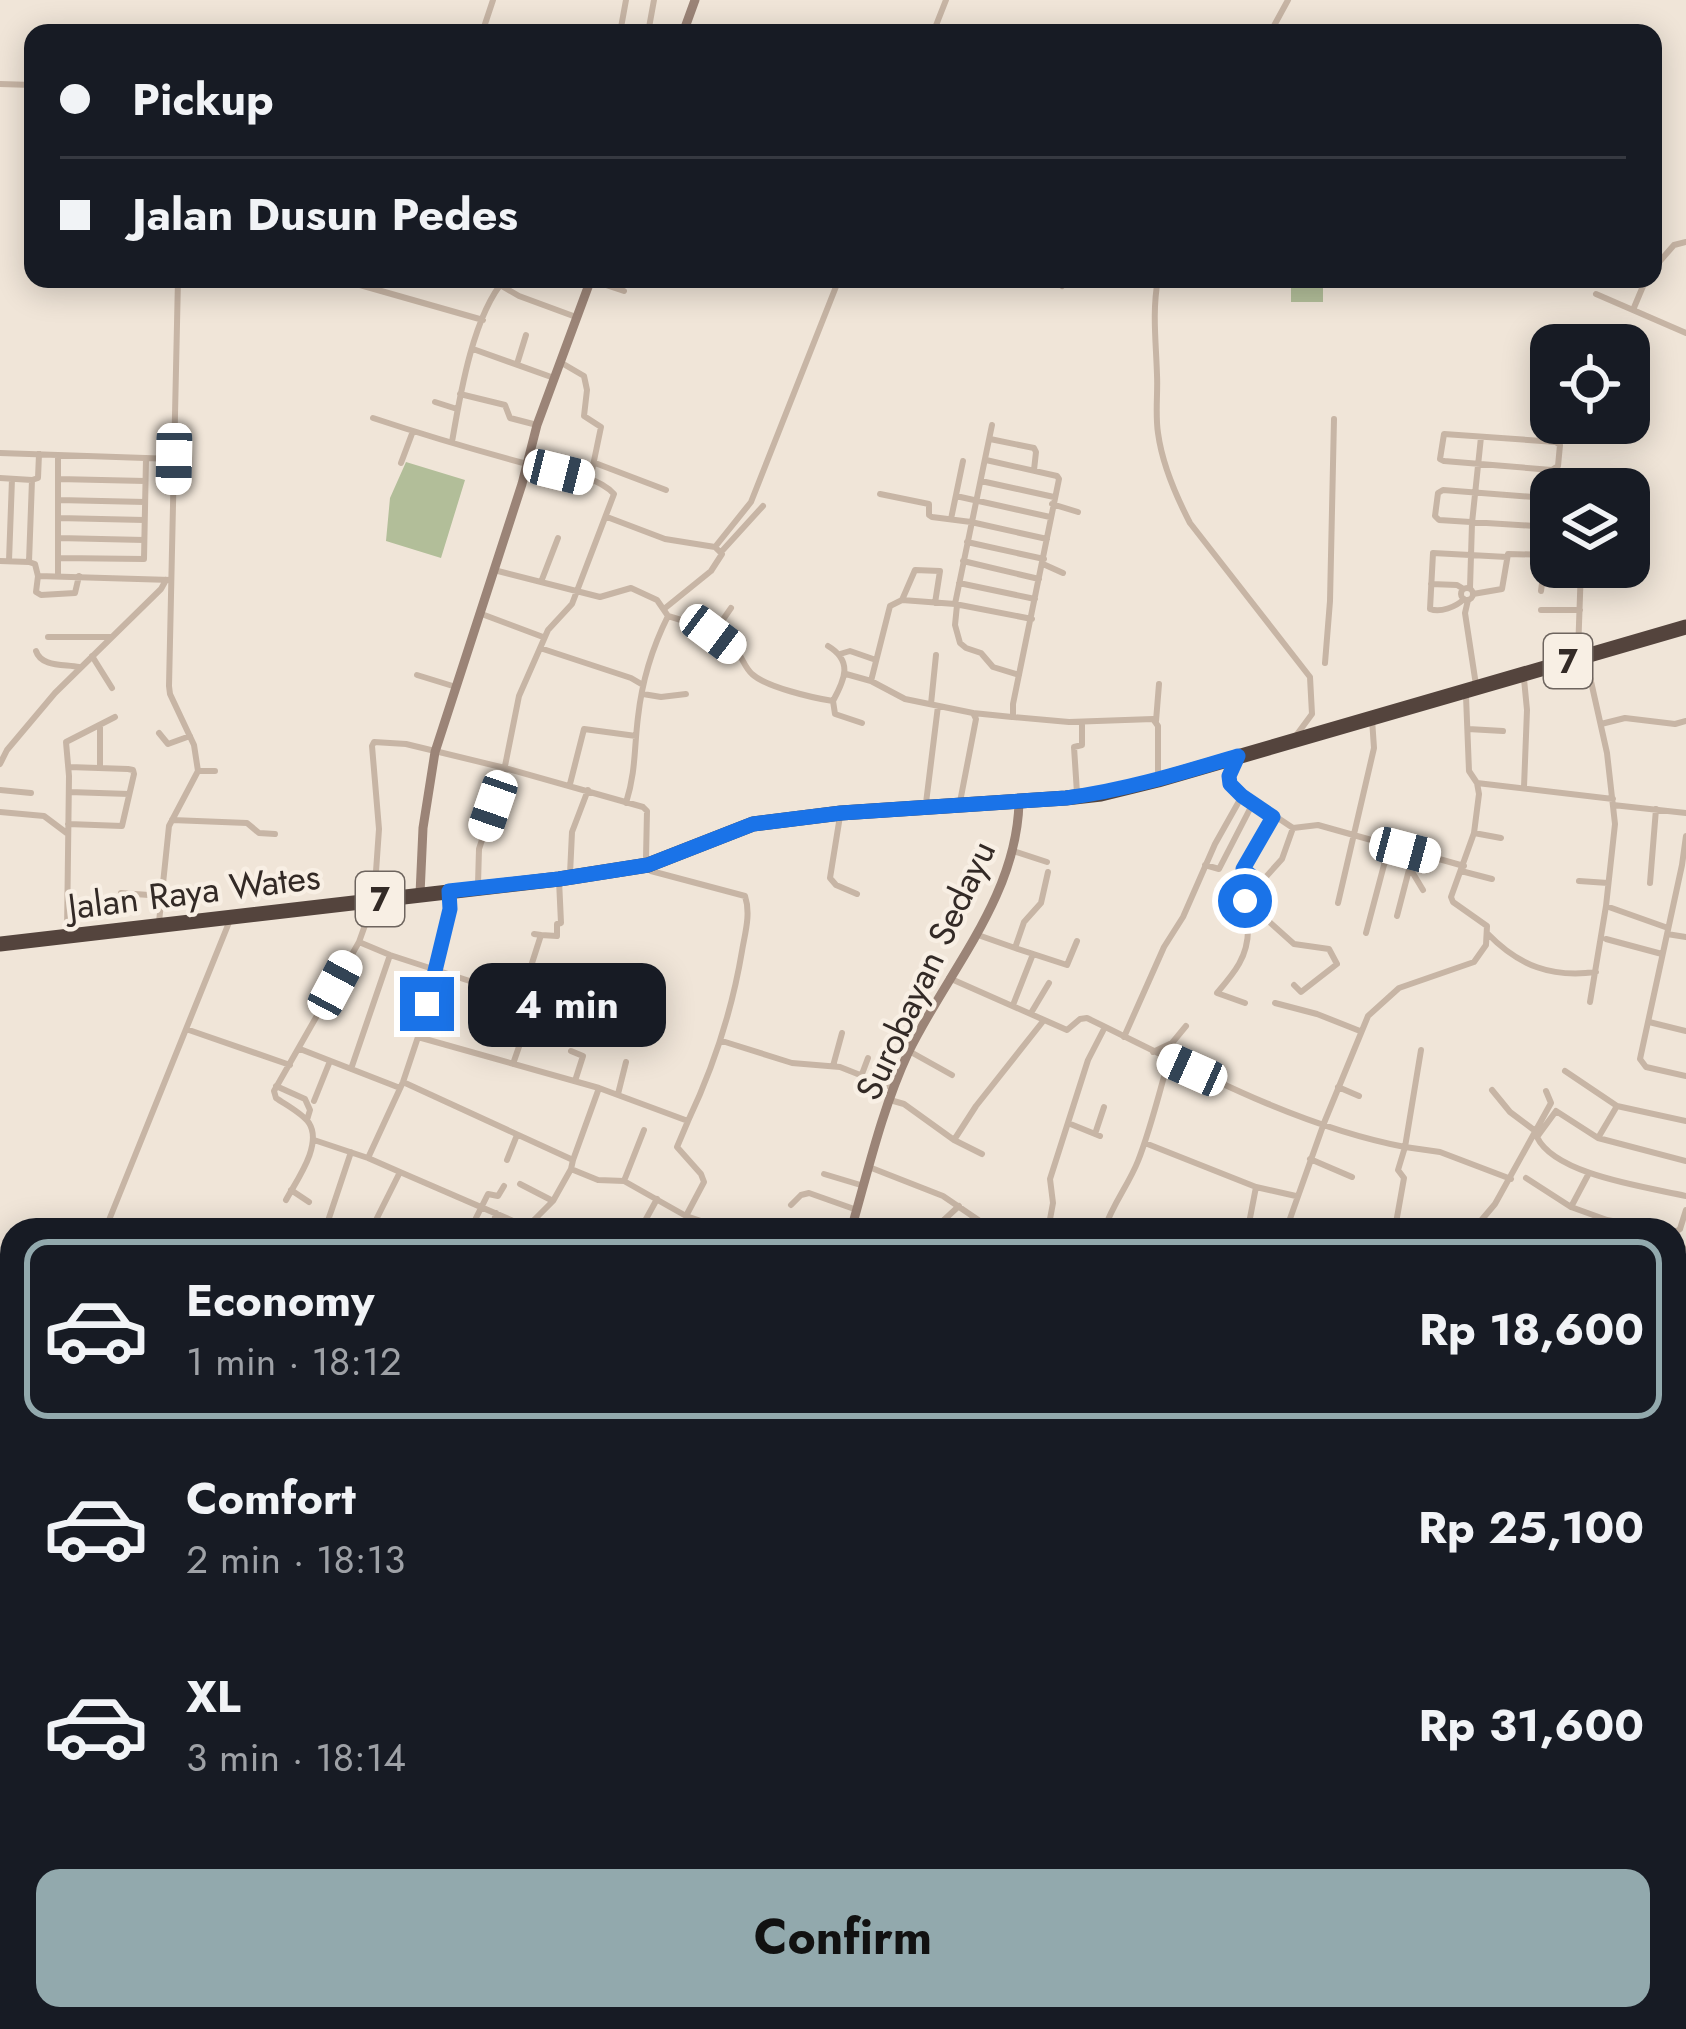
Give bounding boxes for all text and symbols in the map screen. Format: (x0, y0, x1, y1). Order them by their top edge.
text: Pickup (132, 67, 274, 132)
text: Jalan Dusun Pedes (132, 182, 518, 247)
map controls (1530, 324, 1650, 588)
button: locate (1530, 324, 1650, 444)
car (155, 423, 193, 495)
car (520, 446, 598, 498)
button: layers (1530, 468, 1650, 588)
car (673, 598, 753, 670)
road number: 7 (1544, 634, 1592, 688)
car (464, 766, 522, 846)
car (1366, 823, 1444, 877)
street label: Surobayan Sedayu (842, 832, 1008, 1108)
street label: Jalan Raya Wates (61, 850, 323, 933)
road number: 7 (356, 872, 404, 926)
route start (1218, 874, 1272, 928)
car (302, 945, 368, 1025)
callout: 4 min (469, 962, 667, 1046)
text: 4 min (515, 976, 619, 1033)
route end (400, 977, 454, 1031)
car (1152, 1039, 1232, 1101)
text: Economy (186, 1268, 374, 1333)
icon: car (42, 1275, 150, 1383)
text: Rp 18,600 (1419, 1297, 1644, 1362)
text: 1 min · 18:12 (186, 1333, 402, 1390)
text: Comfort (186, 1466, 356, 1531)
icon: car (42, 1473, 150, 1581)
text: Rp 25,100 (1418, 1495, 1644, 1560)
text: 2 min · 18:13 (186, 1531, 405, 1588)
text: XL (186, 1664, 241, 1729)
icon: car (42, 1671, 150, 1779)
text: Rp 31,600 (1419, 1693, 1644, 1758)
text: 3 min · 18:14 (186, 1729, 406, 1786)
button: Confirm (36, 1869, 1650, 2007)

